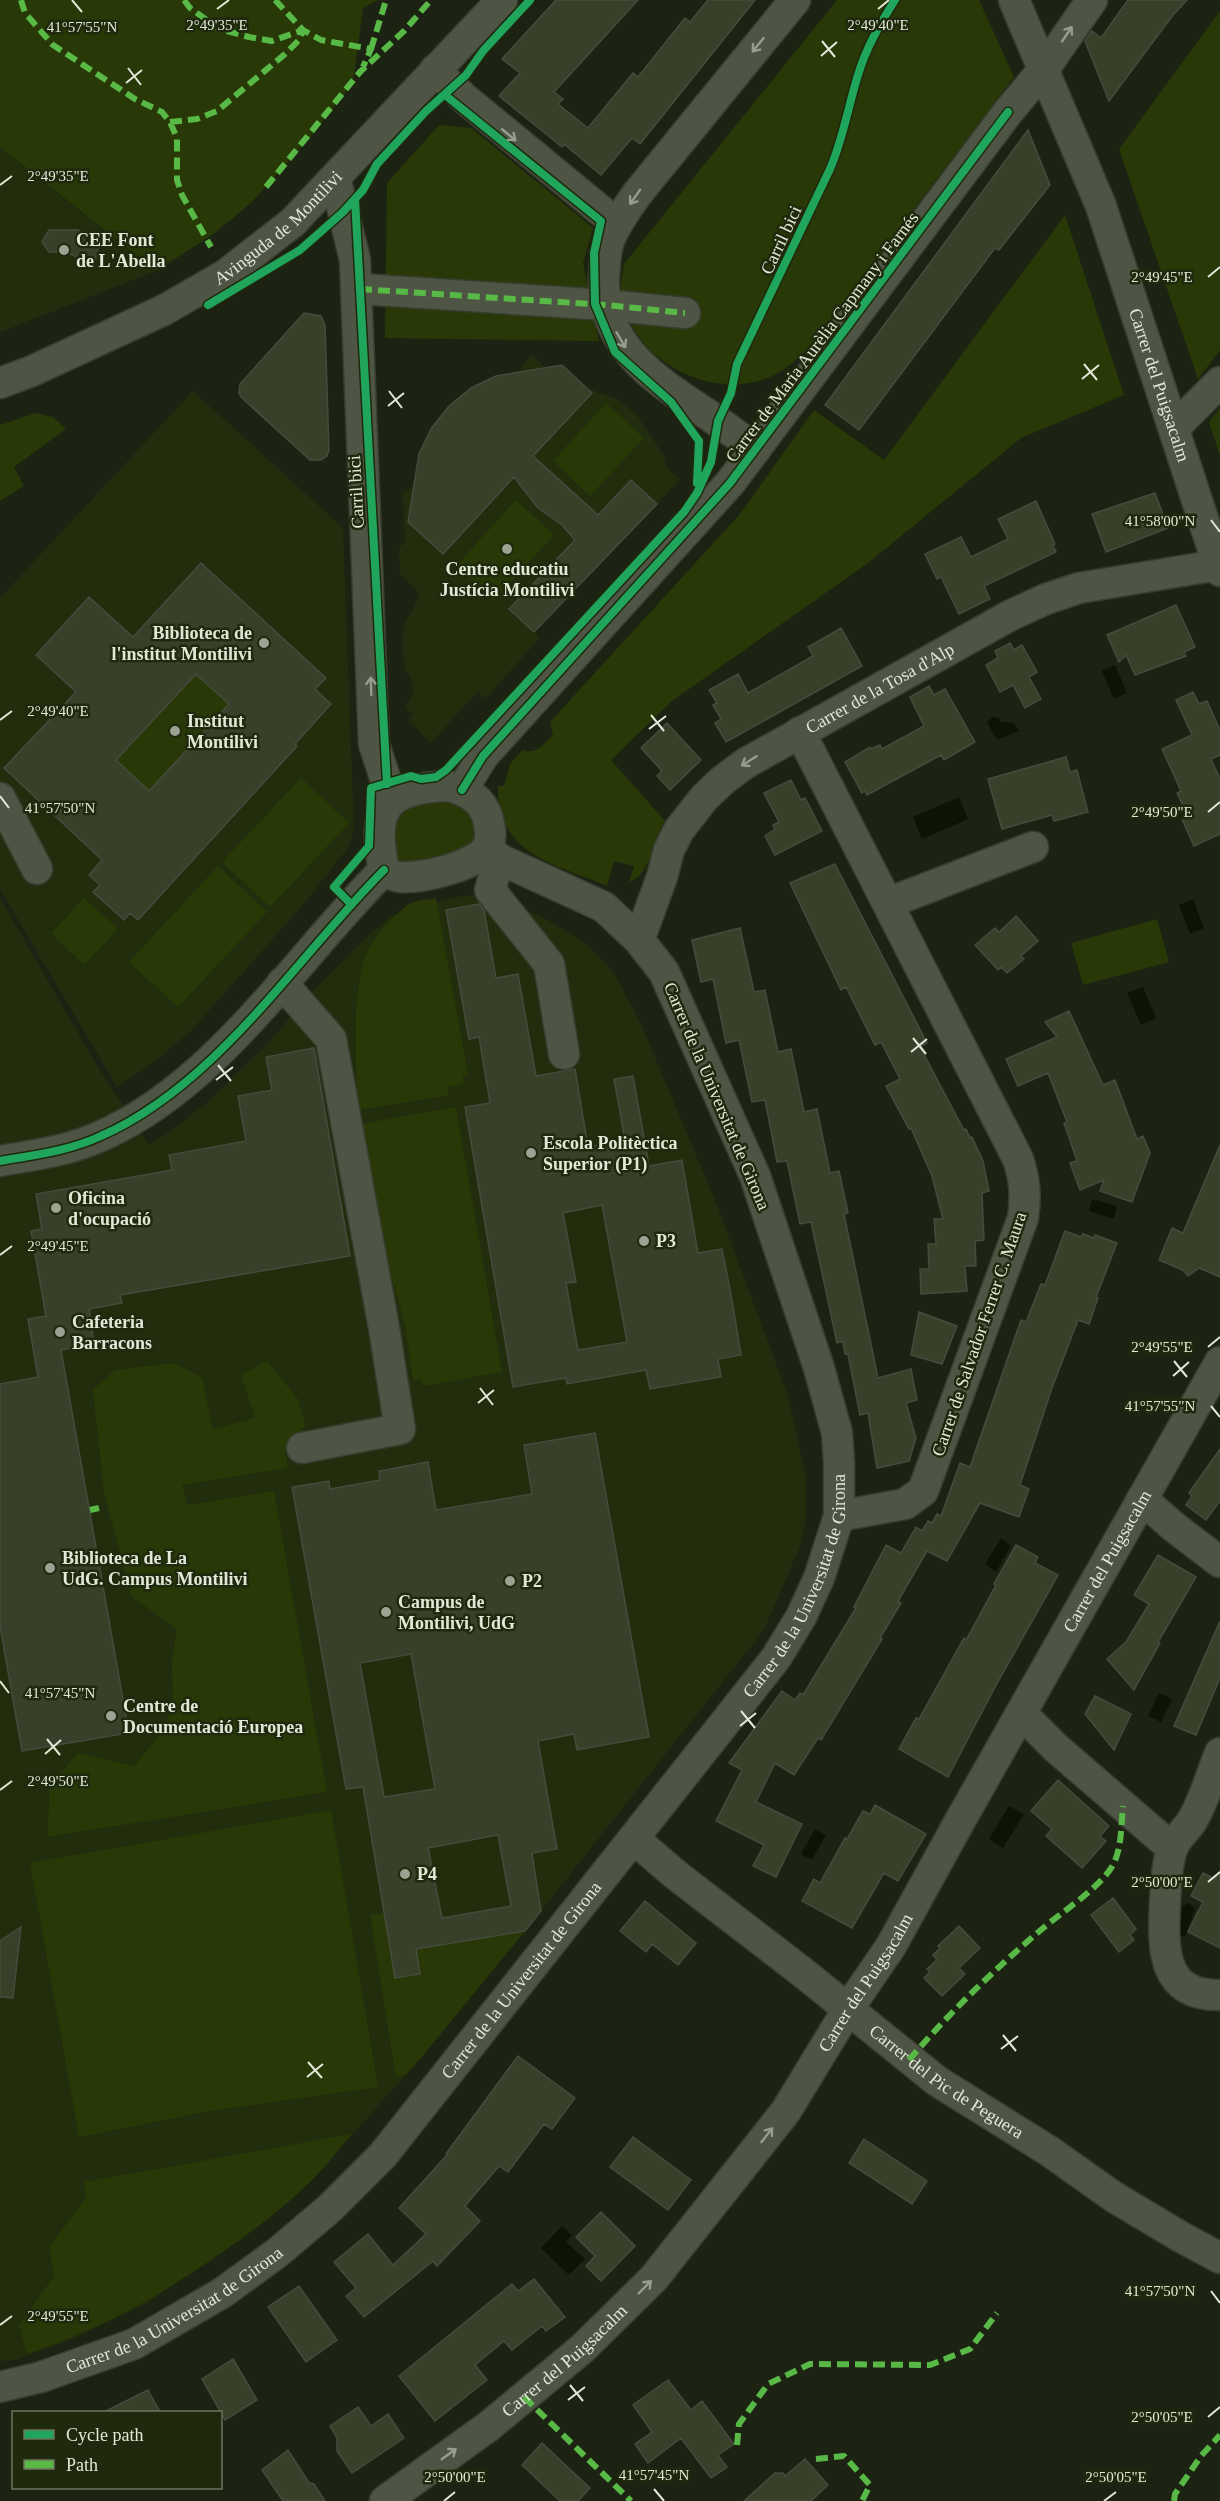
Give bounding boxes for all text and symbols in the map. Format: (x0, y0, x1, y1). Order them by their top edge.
text: 2°49'35"E (186, 17, 248, 33)
text: 2°49'40"E (847, 17, 909, 33)
text: 41°57'55"N (47, 19, 117, 35)
one-way arrow (1061, 26, 1073, 43)
one-way arrow (751, 37, 764, 53)
one-way arrow (501, 129, 517, 142)
street label: Avinguda de Montilivi (211, 167, 346, 289)
text: 2°49'35"E (27, 168, 89, 184)
one-way arrow (629, 188, 641, 205)
street label: Carril bici (756, 202, 806, 278)
street label: Carrer de Maria Aurèlia Capmany i Farnés (721, 208, 923, 466)
place label: CEE Font de L'Abella (76, 230, 166, 271)
marker: CEE Font de L'Abella (57, 243, 71, 257)
text: 2°49'45"E (1131, 269, 1193, 285)
street label: Carrer del Puigsacalm (1125, 306, 1194, 464)
one-way arrow (616, 330, 627, 348)
street label: Carril bici (344, 455, 368, 529)
text: 41°58'00"N (1125, 513, 1195, 529)
marker: Centre educatiu Justícia Montilivi (500, 542, 514, 556)
place label: Centre educatiu Justícia Montilivi (440, 559, 574, 600)
place label: Biblioteca de l'institut Montilivi (111, 623, 252, 664)
marker: Biblioteca de l'institut Montilivi (257, 636, 271, 650)
street label: Carrer de la Tosa d'Alp (802, 639, 958, 738)
one-way arrow (366, 676, 377, 696)
text: 2°49'40"E (27, 703, 89, 719)
place label: Institut Montilivi (187, 711, 258, 752)
marker: Institut Montilivi (168, 724, 182, 738)
one-way arrow (741, 756, 758, 768)
text: 41°57'50"N (25, 800, 95, 816)
text: 2°49'50"E (1131, 804, 1193, 820)
street label: Carrer de la Universitat de Girona (660, 979, 774, 1213)
place label: Escola Politèctica Superior (P1) (543, 1133, 677, 1175)
marker: Escola Politèctica Superior (P1) (524, 1146, 538, 1160)
place label: Oficina d'ocupació (68, 1188, 151, 1229)
marker: Oficina d'ocupació (49, 1201, 63, 1215)
street label: Carrer de Salvador Ferrer C. Maura (928, 1209, 1030, 1459)
place label: P3 (656, 1231, 676, 1251)
marker: P3 (637, 1234, 651, 1248)
text: 2°49'45"E (27, 1238, 89, 1254)
place label: Cafeteria Barracons (72, 1312, 152, 1353)
marker: Cafeteria Barracons (53, 1325, 67, 1339)
text: 2°49'55"E (1131, 1339, 1193, 1355)
text: 41°57'55"N (1125, 1398, 1195, 1414)
street label: Carrer de la Universitat de Girona (739, 1474, 850, 1701)
street label: Carrer del Puigsacalm (1059, 1487, 1155, 1636)
place label: Biblioteca de La UdG. Campus Montilivi (62, 1548, 248, 1589)
marker: Biblioteca de La UdG. Campus Montilivi (43, 1561, 57, 1575)
place label: P2 (522, 1571, 542, 1591)
marker: P2 (503, 1574, 517, 1588)
place label: Campus de Montilivi, UdG (398, 1592, 515, 1633)
marker: Campus de Montilivi, UdG (379, 1605, 393, 1619)
text: 41°57'45"N (25, 1685, 95, 1701)
place label: Centre de Documentació Europea (123, 1696, 303, 1737)
marker: Centre de Documentació Europea (104, 1709, 118, 1723)
text: 2°49'50"E (27, 1773, 89, 1789)
place label: P4 (417, 1864, 437, 1884)
marker: P4 (398, 1867, 412, 1881)
text: 2°50'00"E (1131, 1874, 1193, 1890)
street label: Carrer de la Universitat de Girona (437, 1878, 605, 2083)
street label: Carrer del Puigsacalm (814, 1910, 917, 2056)
street label: Carrer del Pic de Peguera (866, 2020, 1027, 2143)
one-way arrow (761, 2128, 774, 2144)
street label: Carrer de la Universitat de Girona (63, 2243, 287, 2377)
one-way arrow (637, 2280, 652, 2294)
text: 41°57'50"N (1125, 2283, 1195, 2299)
street label: Carrer del Puigsacalm (498, 2300, 631, 2421)
text: 2°49'55"E (27, 2308, 89, 2324)
text: 2°50'05"E (1131, 2409, 1193, 2425)
legend (12, 2411, 222, 2489)
text: Cycle path (66, 2425, 143, 2445)
one-way arrow (441, 2448, 457, 2461)
text: Path (66, 2455, 98, 2475)
text: 41°57'45"N (619, 2467, 689, 2483)
text: 2°50'00"E (424, 2469, 486, 2485)
text: 2°50'05"E (1085, 2469, 1147, 2485)

